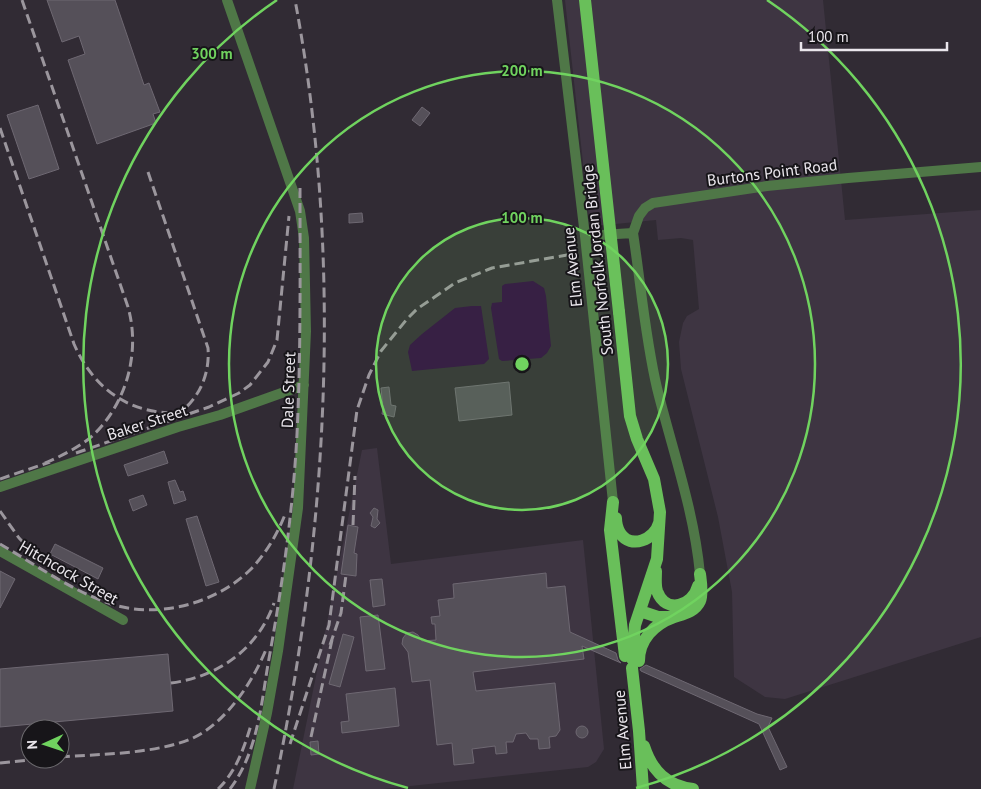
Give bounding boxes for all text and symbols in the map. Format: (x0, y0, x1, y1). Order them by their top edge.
scale bar (801, 20, 947, 52)
text: 100 m (808, 27, 849, 46)
text: 300 m (191, 44, 233, 63)
text: 200 m (501, 61, 543, 80)
street label: Burtons Point Road (706, 154, 838, 190)
street label: South Norfolk Jordan Bridge (577, 164, 617, 356)
text: 100 m (501, 208, 543, 227)
street label: Elm Avenue (558, 226, 586, 308)
street label: Dale Street (277, 351, 299, 428)
centre of rings (513, 355, 531, 373)
street label: Baker Street (104, 399, 190, 444)
street label: Hitchcock Street (16, 536, 123, 609)
street label: Elm Avenue (609, 689, 635, 771)
north arrow (20, 719, 70, 769)
text: N (23, 740, 41, 750)

